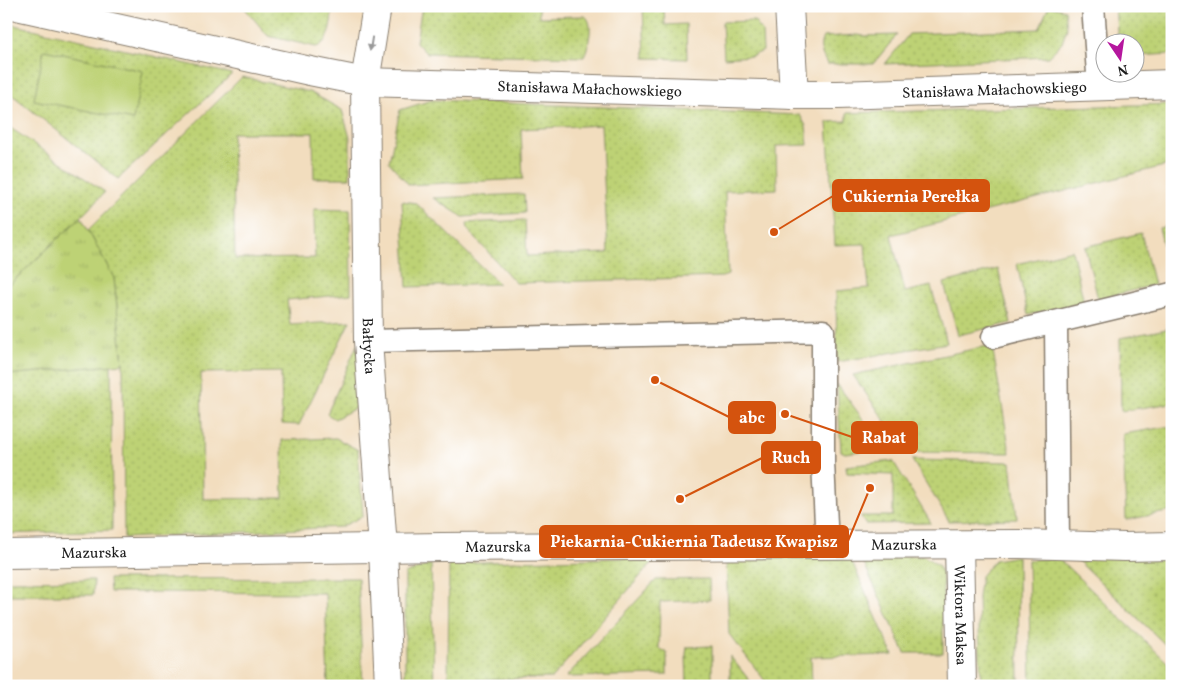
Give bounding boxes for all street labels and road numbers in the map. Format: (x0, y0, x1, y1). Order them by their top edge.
street label: Stanisława Małachowskiego (497, 77, 682, 104)
street label: Stanisława Małachowskiego (902, 78, 1087, 105)
street label: Bałtycka (356, 318, 379, 375)
street label: Mazurska (871, 535, 937, 557)
street label: Mazurska (465, 538, 531, 559)
street label: Mazurska (61, 543, 127, 565)
street label: Wiktora Maksa (947, 564, 971, 666)

